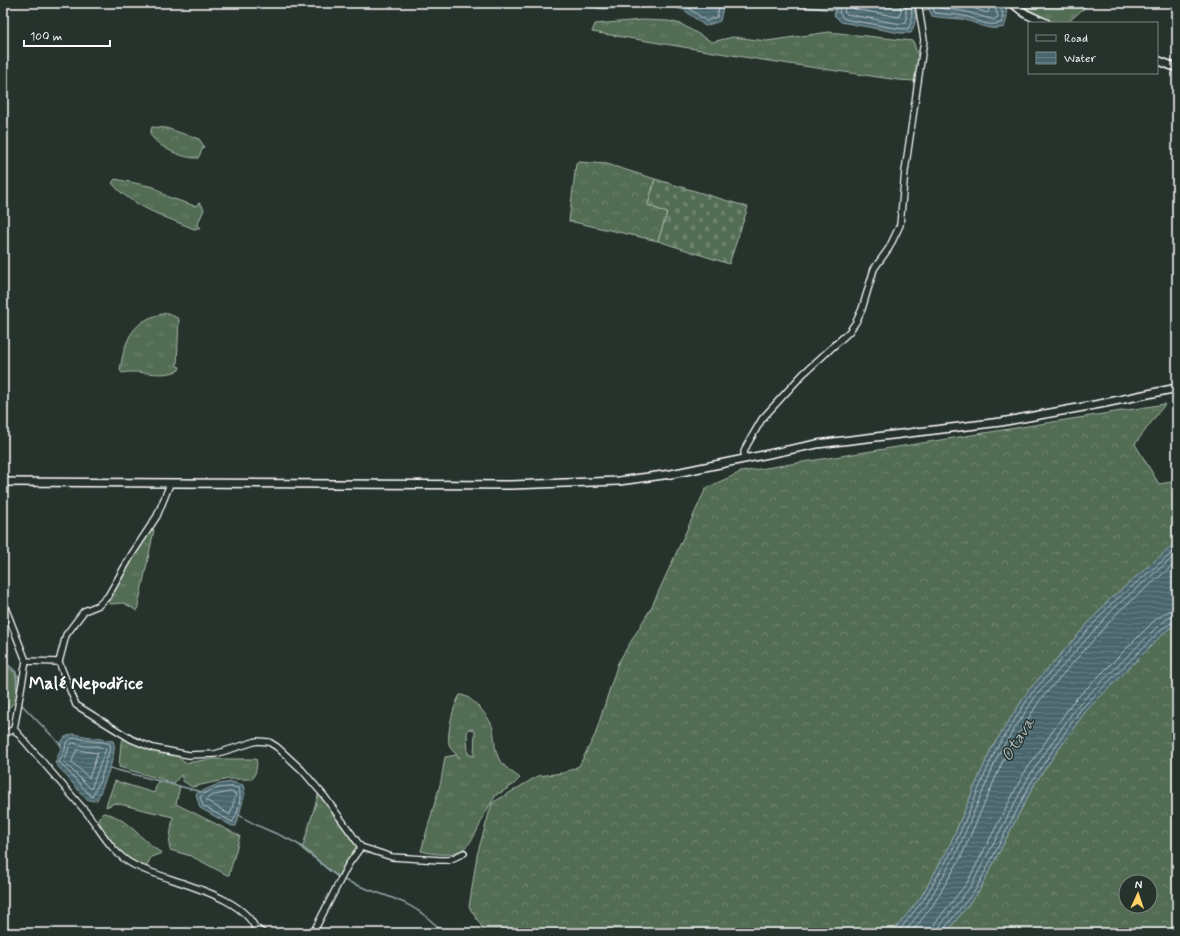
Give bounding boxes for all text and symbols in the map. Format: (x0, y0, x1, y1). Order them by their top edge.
scale bar (24, 22, 110, 48)
legend (1028, 22, 1158, 74)
text: 100 m (30, 29, 62, 45)
text: Road (1064, 31, 1088, 47)
text: Water (1064, 51, 1096, 67)
district label: Malé Nepodřice (29, 672, 143, 696)
water label: Otava (996, 713, 1040, 766)
north arrow (1118, 874, 1158, 914)
text: N (1134, 878, 1142, 892)

